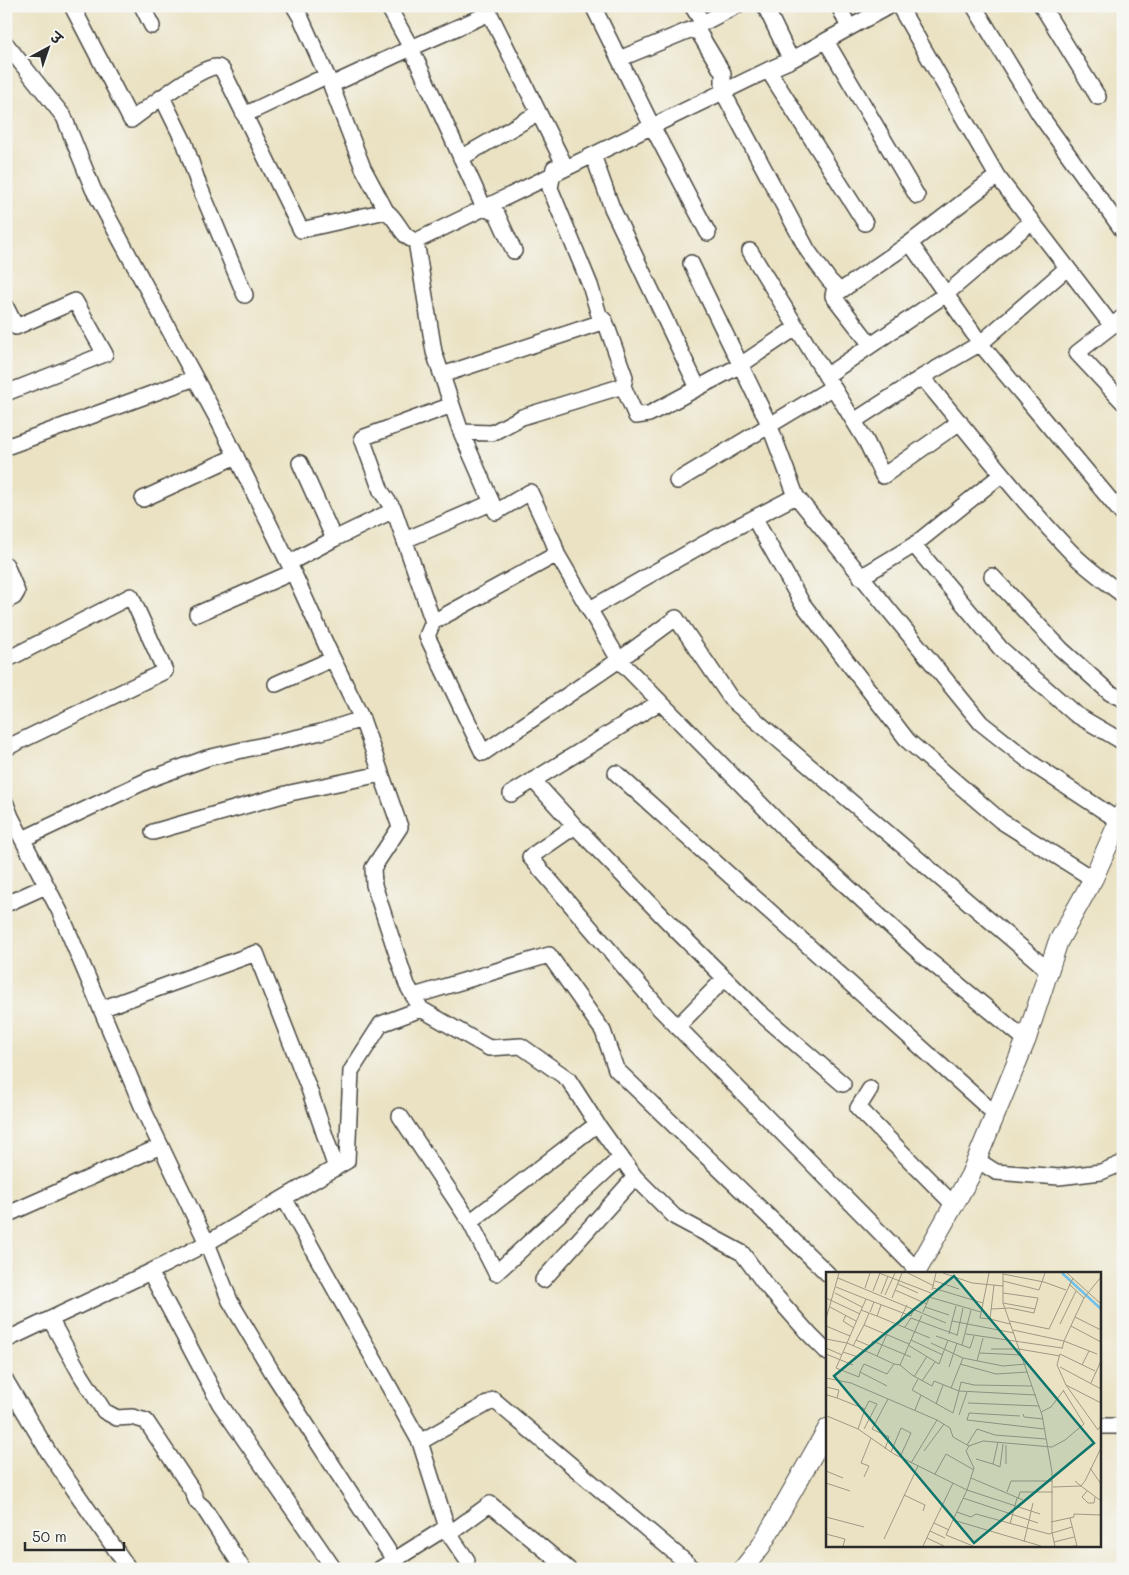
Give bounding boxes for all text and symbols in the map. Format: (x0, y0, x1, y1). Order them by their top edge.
north arrow (22, 22, 72, 72)
text: उ (45, 26, 68, 49)
inset map (826, 1272, 1102, 1548)
scale bar (25, 1520, 124, 1552)
text: 50 m (32, 1526, 67, 1546)

